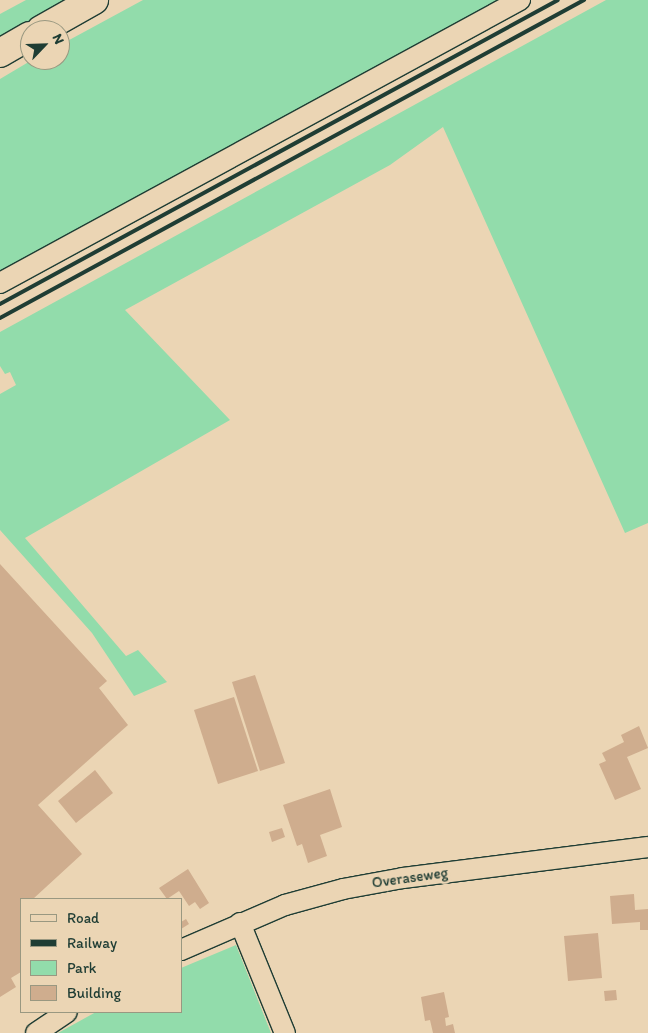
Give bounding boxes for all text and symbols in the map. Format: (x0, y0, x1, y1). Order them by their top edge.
north arrow (20, 20, 70, 70)
text: N (49, 31, 68, 47)
street label: Overaseweg (371, 864, 449, 892)
legend (20, 898, 182, 1013)
text: Road (67, 909, 99, 927)
text: Railway (67, 934, 117, 952)
text: Park (67, 959, 97, 977)
text: Building (67, 984, 121, 1002)

